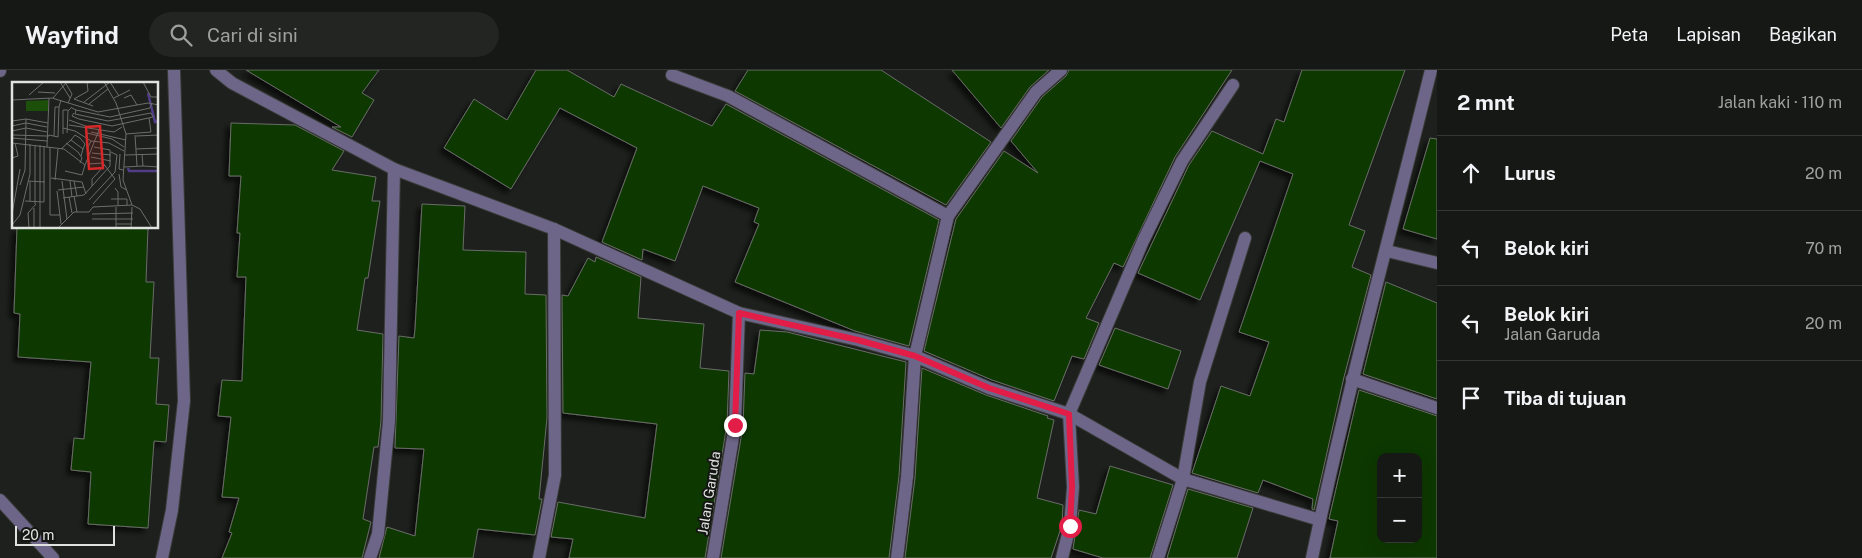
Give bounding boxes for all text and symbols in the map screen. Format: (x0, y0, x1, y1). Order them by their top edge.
search box (149, 12, 499, 57)
text: Wayfind (25, 21, 119, 49)
icon: search (167, 21, 195, 49)
text: Cari di sini (207, 24, 298, 46)
text: Peta (1610, 24, 1648, 45)
text: Lapisan (1676, 24, 1741, 45)
text: Bagikan (1769, 24, 1837, 45)
inset map (12, 82, 159, 229)
text: 2 mnt (1457, 90, 1515, 115)
text: Jalan kaki · 110 m (1718, 93, 1842, 112)
icon: ahead (1457, 159, 1485, 187)
text: Lurus (1504, 162, 1556, 184)
text: 20 m (1805, 164, 1842, 183)
icon: left (1457, 234, 1485, 262)
text: Belok kiri (1504, 237, 1589, 259)
text: 70 m (1805, 239, 1842, 258)
text: Belok kiri (1504, 303, 1589, 325)
icon: left (1457, 309, 1485, 337)
text: 20 m (1805, 314, 1842, 333)
text: Jalan Garuda (1504, 325, 1600, 344)
icon: arrive (1457, 384, 1485, 412)
text: Tiba di tujuan (1504, 387, 1626, 409)
route end (724, 414, 747, 437)
street label: Jalan Garuda (695, 450, 723, 536)
map controls (1377, 453, 1422, 543)
button: + (1377, 453, 1422, 498)
button: − (1377, 498, 1422, 543)
route start (1059, 515, 1082, 538)
scale bar (15, 523, 115, 546)
text: 20 m (22, 527, 54, 543)

